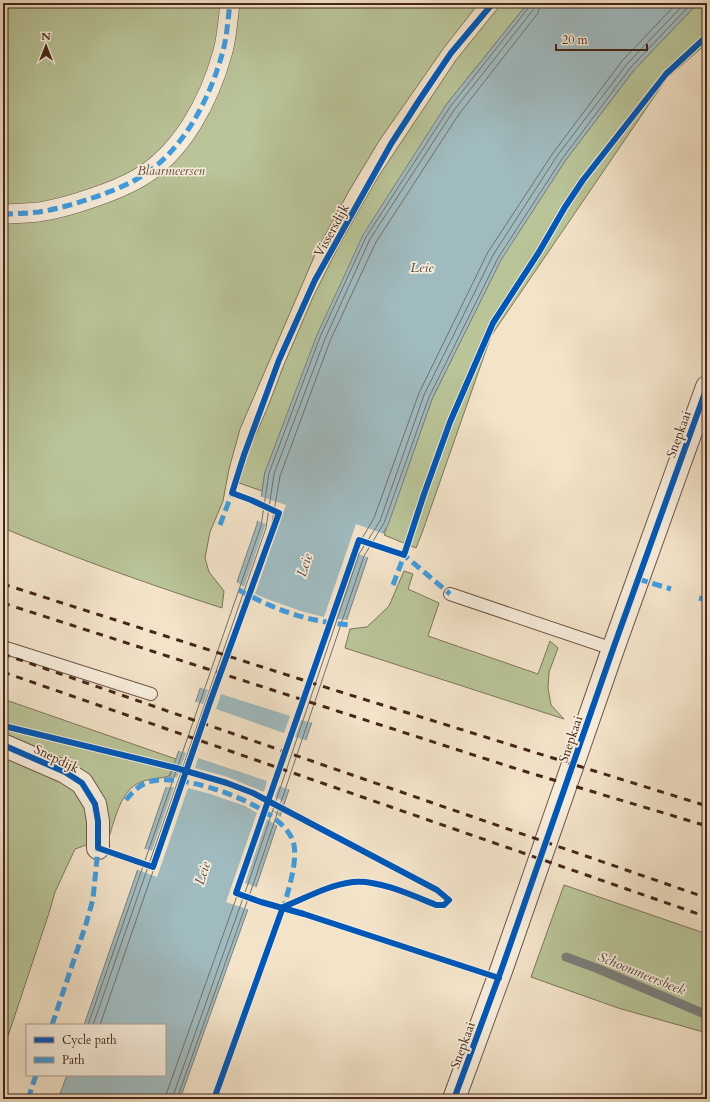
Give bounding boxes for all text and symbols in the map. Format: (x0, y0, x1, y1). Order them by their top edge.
north arrow (26, 26, 66, 66)
scale bar (556, 26, 647, 52)
text: N (41, 29, 51, 44)
text: 20 m (562, 32, 589, 48)
park label: Blaarmeersen (137, 162, 205, 180)
street label: Vissersdijk (310, 201, 354, 260)
water label: Leie (410, 258, 434, 277)
street label: Snepkaai (662, 408, 696, 460)
water label: Leie (292, 551, 317, 579)
street label: Snepkaai (555, 713, 587, 765)
street label: Snepdijk (31, 740, 82, 778)
water label: Leie (190, 859, 215, 887)
water label: Schoonmeersbeek (595, 947, 689, 1000)
street label: Snepkaai (446, 1019, 480, 1071)
legend (26, 1024, 166, 1076)
text: Cycle path (62, 1032, 117, 1048)
text: Path (62, 1052, 85, 1068)

